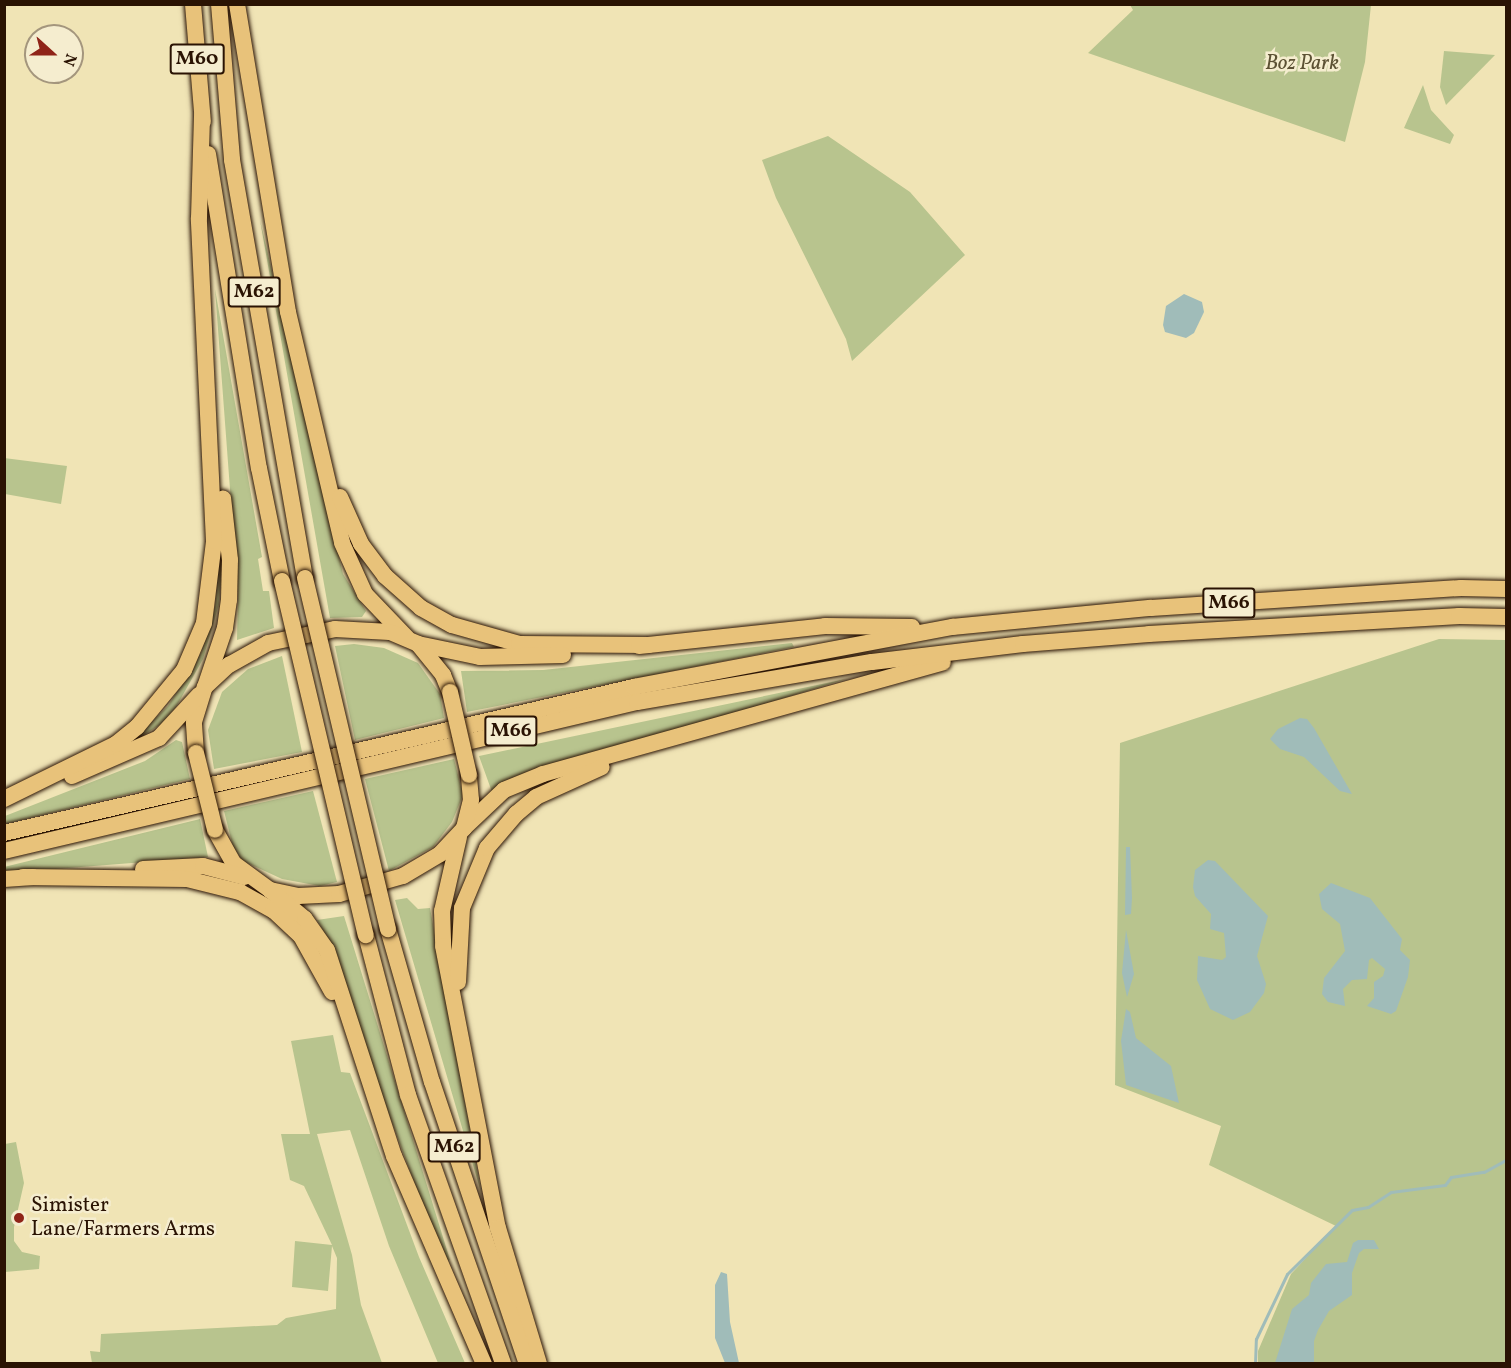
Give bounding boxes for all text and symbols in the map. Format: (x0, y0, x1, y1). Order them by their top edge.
north arrow (24, 24, 84, 84)
road number: M60 (168, 42, 226, 76)
text: N (57, 50, 81, 69)
park label: Boz Park (1265, 51, 1339, 77)
road number: M62 (227, 275, 281, 309)
road number: M66 (1202, 586, 1256, 620)
road number: M66 (484, 714, 538, 748)
road number: M62 (427, 1130, 481, 1164)
place label: Simister Lane/Farmers Arms (31, 1193, 215, 1243)
marker: Simister Lane/Farmers Arms (12, 1211, 26, 1225)

